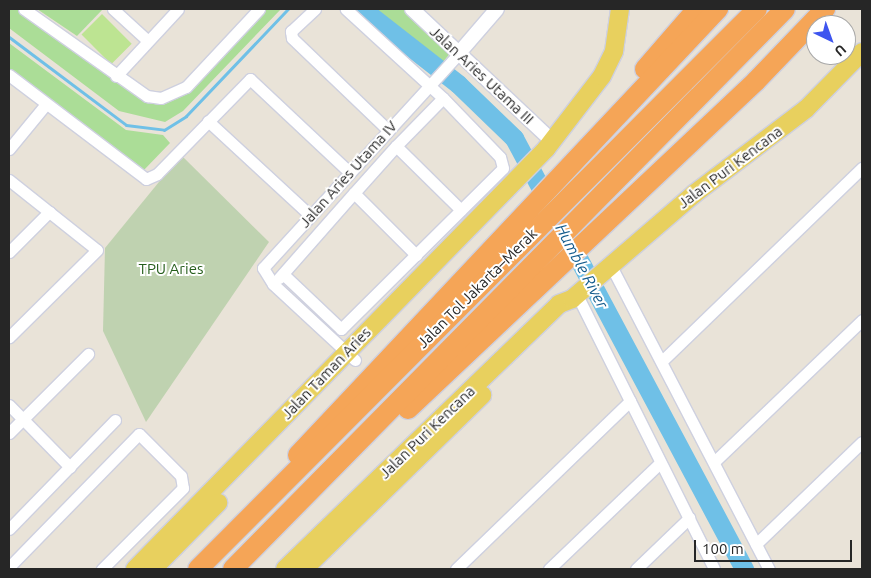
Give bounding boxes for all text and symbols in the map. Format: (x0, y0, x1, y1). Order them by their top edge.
north arrow (806, 15, 856, 65)
street label: Jalan Aries Utama III (426, 22, 538, 128)
text: U (831, 41, 849, 60)
street label: Jalan Aries Utama IV (295, 117, 401, 231)
street label: Jalan Puri Kencana (674, 122, 786, 212)
water label: Humble River (552, 220, 612, 312)
street label: Jalan Tol Jakarta–Merak (413, 224, 541, 352)
park label: TPU Aries (139, 260, 203, 278)
street label: Jalan Taman Aries (278, 323, 374, 423)
street label: Jalan Puri Kencana (376, 382, 478, 482)
scale bar (696, 530, 854, 562)
text: 100 m (702, 540, 744, 557)

